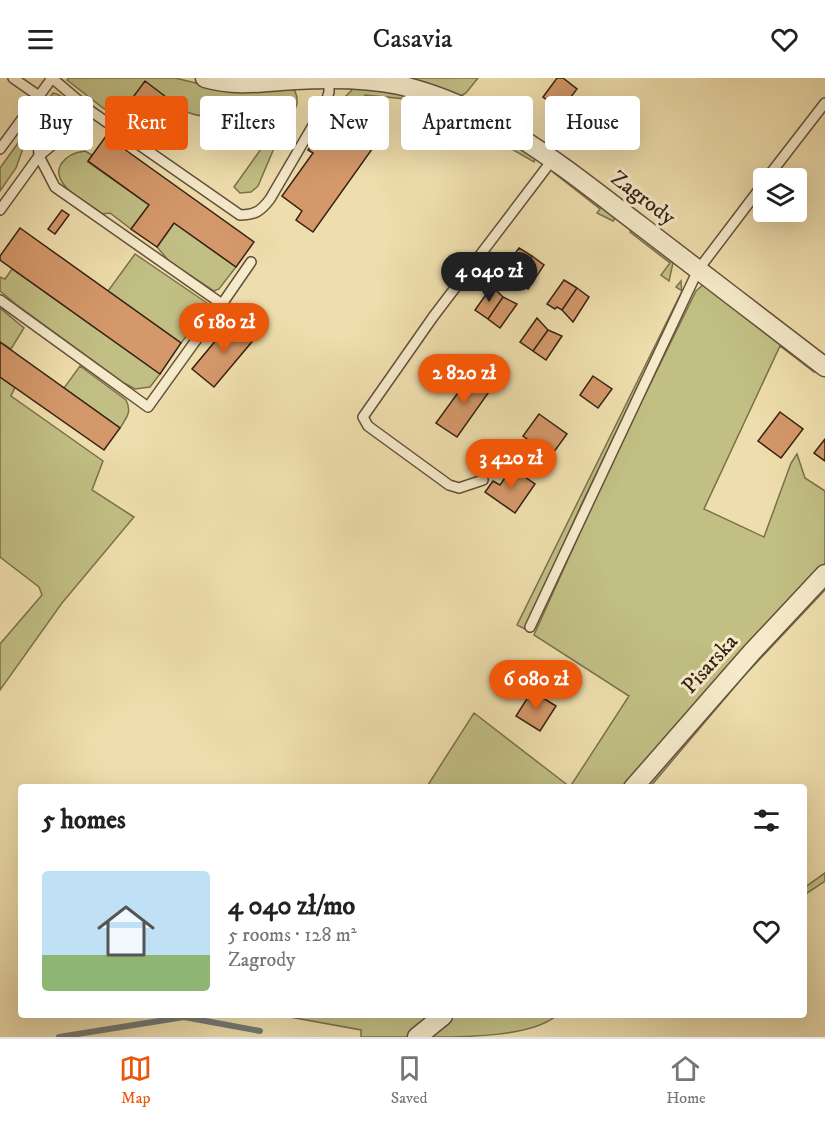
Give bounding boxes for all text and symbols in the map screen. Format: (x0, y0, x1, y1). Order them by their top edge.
text: Casavia (372, 22, 453, 56)
icon: menu (24, 23, 57, 56)
icon: heart (768, 23, 801, 56)
chip: Buy (18, 96, 93, 150)
chip: Rent (105, 96, 188, 150)
chip: Filters (200, 96, 296, 150)
chip: New (308, 96, 389, 150)
chip: Apartment (401, 96, 533, 150)
chip: House (545, 96, 640, 150)
street label: Zagrody (605, 165, 681, 231)
map controls (753, 168, 807, 222)
button: layers (753, 168, 807, 222)
pin: 4 040 zł (427, 252, 551, 303)
text: 4 040 zł (455, 259, 523, 284)
pin: 6 180 zł (162, 303, 286, 354)
text: 6 180 zł (193, 310, 255, 335)
pin: 2 820 zł (402, 354, 526, 405)
text: 2 820 zł (432, 361, 496, 386)
pin: 3 420 zł (449, 439, 573, 490)
text: 3 420 zł (480, 446, 542, 471)
street label: Pisarska (676, 628, 744, 699)
pin: 6 080 zł (474, 660, 598, 711)
text: 6 080 zł (503, 667, 569, 692)
text: 5 homes (42, 804, 126, 837)
icon: filters (750, 804, 783, 837)
text: 4 040 zł/mo (228, 890, 355, 923)
icon: home (90, 895, 162, 967)
icon: heart (750, 915, 783, 948)
text: 5 rooms · 128 m² (228, 923, 357, 948)
text: Zagrody (228, 948, 296, 973)
tab: Map (119, 1052, 152, 1108)
tab: Saved (391, 1052, 428, 1108)
tab: Home (666, 1052, 706, 1108)

